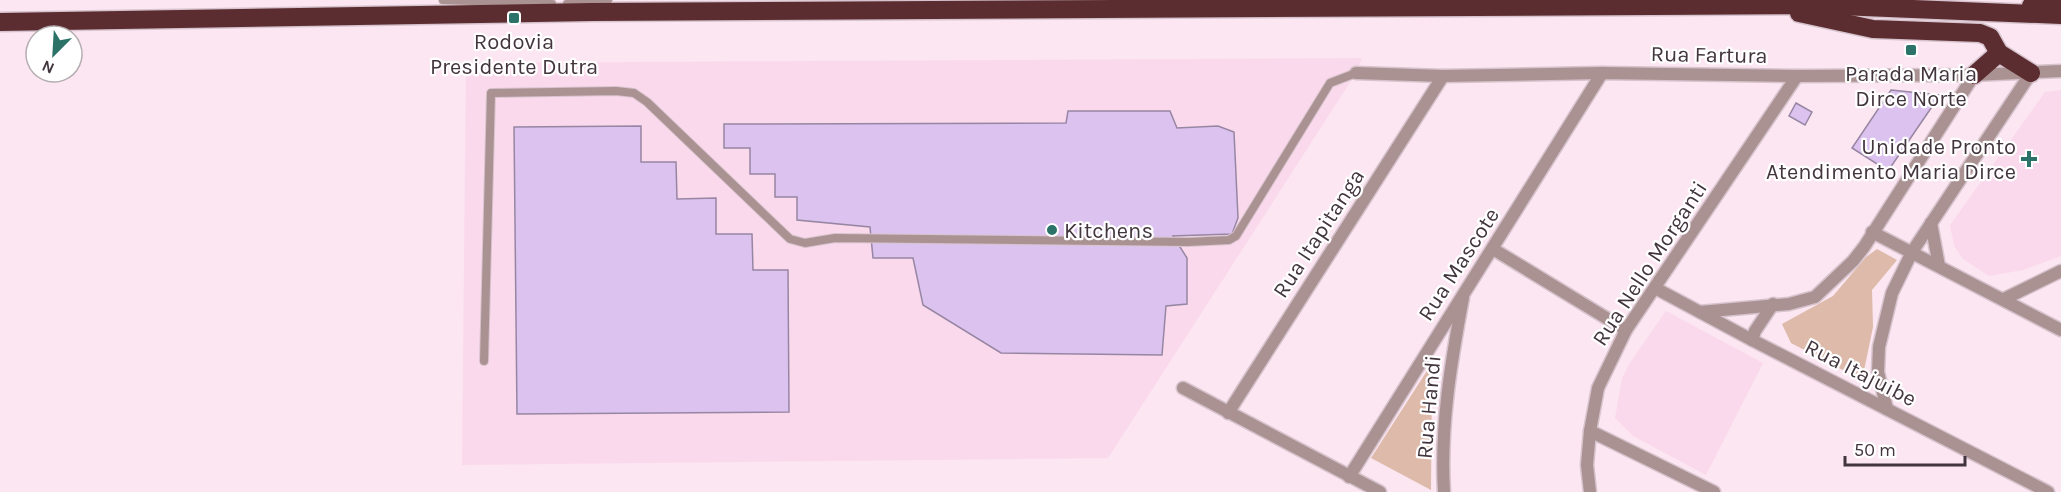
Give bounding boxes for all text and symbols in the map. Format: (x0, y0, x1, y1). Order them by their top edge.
marker: Rodovia Presidente Dutra (507, 11, 521, 25)
north arrow (24, 24, 84, 84)
place label: Rodovia Presidente Dutra (430, 29, 598, 80)
street label: Rua Fartura (1650, 41, 1768, 69)
marker: Parada Maria Dirce Norte (1904, 43, 1918, 57)
text: N (39, 56, 57, 78)
place label: Parada Maria Dirce Norte (1845, 61, 1977, 112)
place label: Unidade Pronto Atendimento Maria Dirce (1766, 134, 2016, 185)
marker: Unidade Pronto Atendimento Maria Dirce (2020, 150, 2038, 168)
street label: Rua Itapitanga (1268, 164, 1370, 303)
street label: Rua Nello Morganti (1587, 176, 1713, 351)
street label: Rua Mascote (1413, 203, 1505, 326)
place label: Kitchens (1064, 218, 1153, 244)
marker: Kitchens (1045, 223, 1059, 237)
street label: Rua Itajuibe (1800, 334, 1921, 412)
street label: Rua Handi (1412, 354, 1446, 460)
scale bar (1845, 429, 1965, 467)
text: 50 m (1854, 439, 1896, 461)

